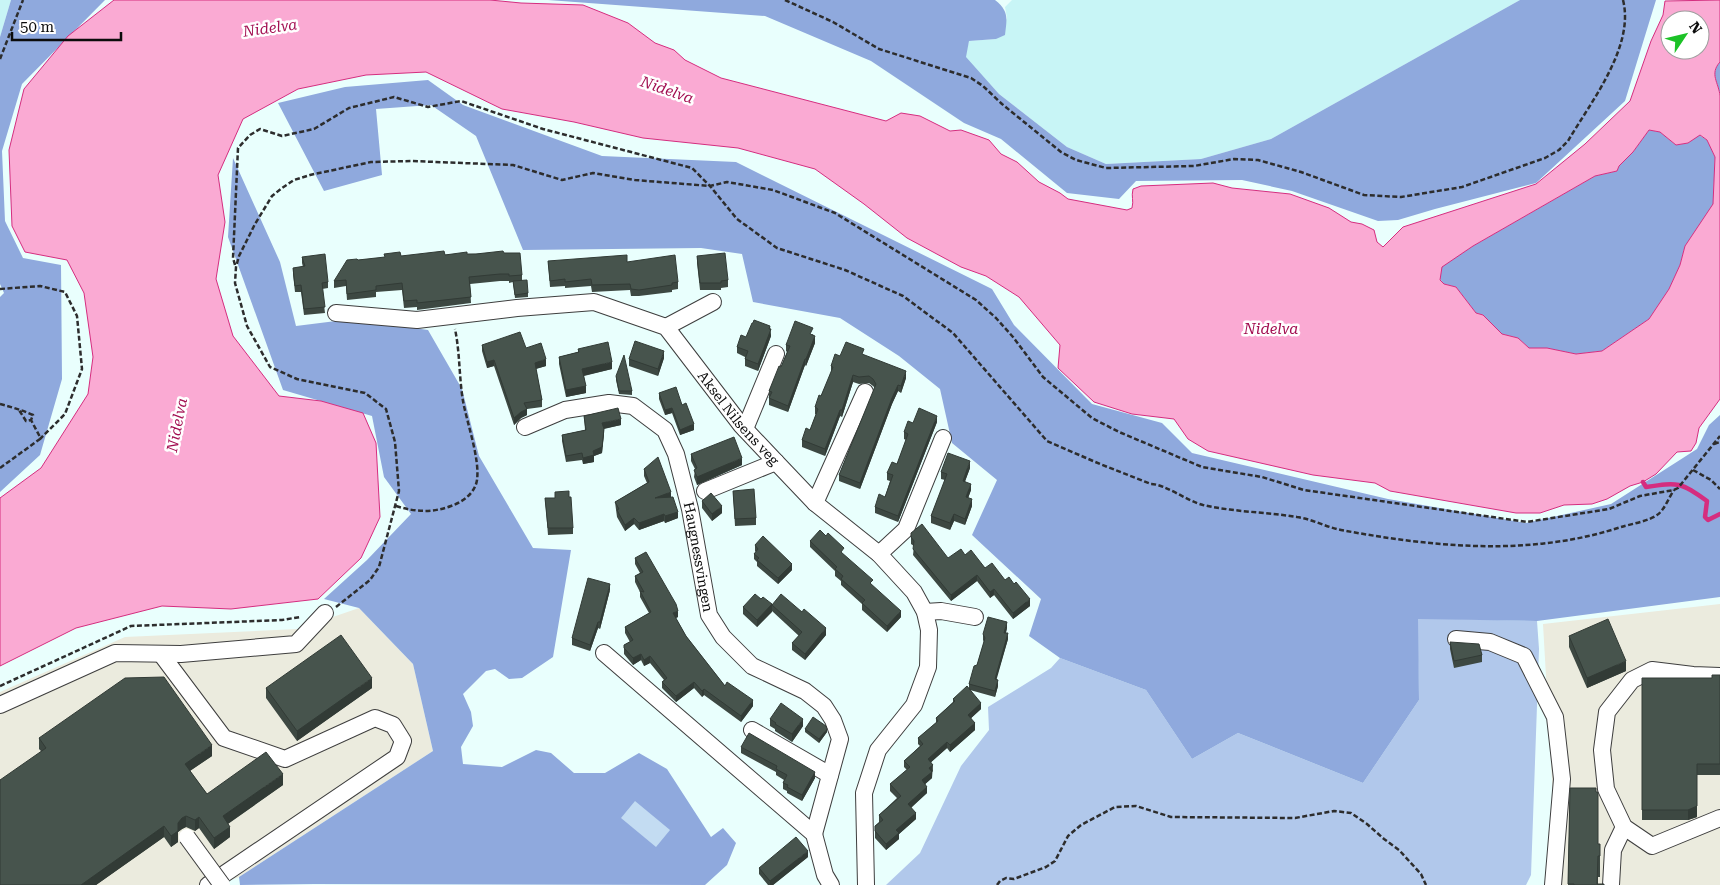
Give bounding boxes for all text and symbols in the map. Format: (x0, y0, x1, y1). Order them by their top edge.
scale bar (12, 10, 121, 42)
north arrow (1660, 10, 1710, 60)
water label: Nidelva (241, 15, 298, 41)
text: 50 m (20, 18, 55, 36)
text: N (1686, 19, 1705, 37)
water label: Nidelva (637, 72, 696, 107)
water label: Nidelva (1243, 320, 1298, 338)
street label: Aksel Nilsens veg (695, 368, 783, 468)
water label: Nidelva (163, 396, 191, 455)
street label: Haugnessvingen (680, 500, 716, 613)

